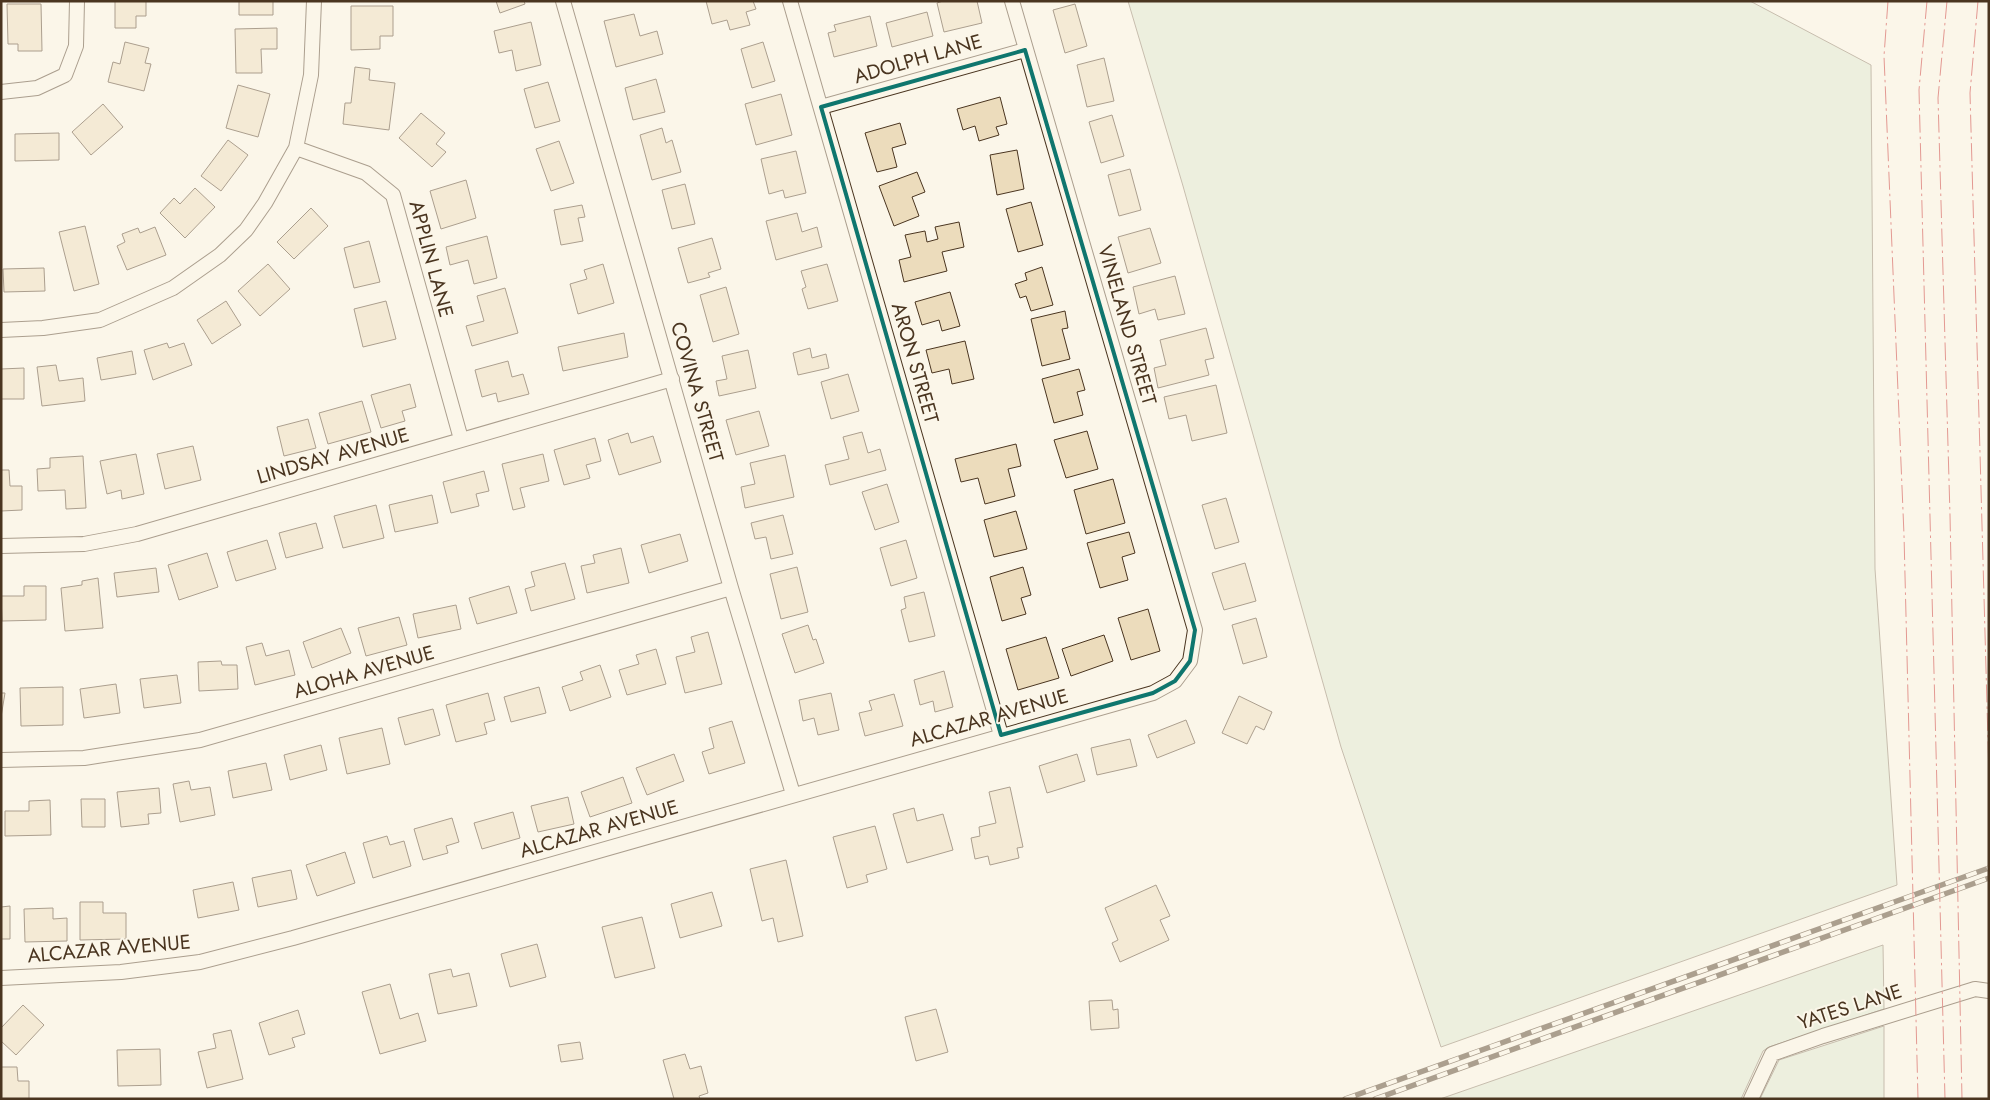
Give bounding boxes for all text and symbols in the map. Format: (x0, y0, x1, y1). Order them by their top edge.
street label: ADOLPH LANE (850, 27, 986, 91)
street label: APPLIN LANE (401, 197, 461, 321)
street label: VINELAND STREET (1090, 242, 1164, 409)
street label: ARON STREET (884, 299, 946, 427)
street label: COVINA STREET (663, 319, 731, 466)
street label: LINDSAY AVENUE (253, 420, 413, 492)
street label: ALOHA AVENUE (290, 638, 438, 706)
street label: ALCAZAR AVENUE (906, 681, 1072, 755)
street label: ALCAZAR AVENUE (516, 792, 682, 866)
street label: ALCAZAR AVENUE (26, 927, 192, 971)
street label: YATES LANE (1794, 977, 1906, 1037)

